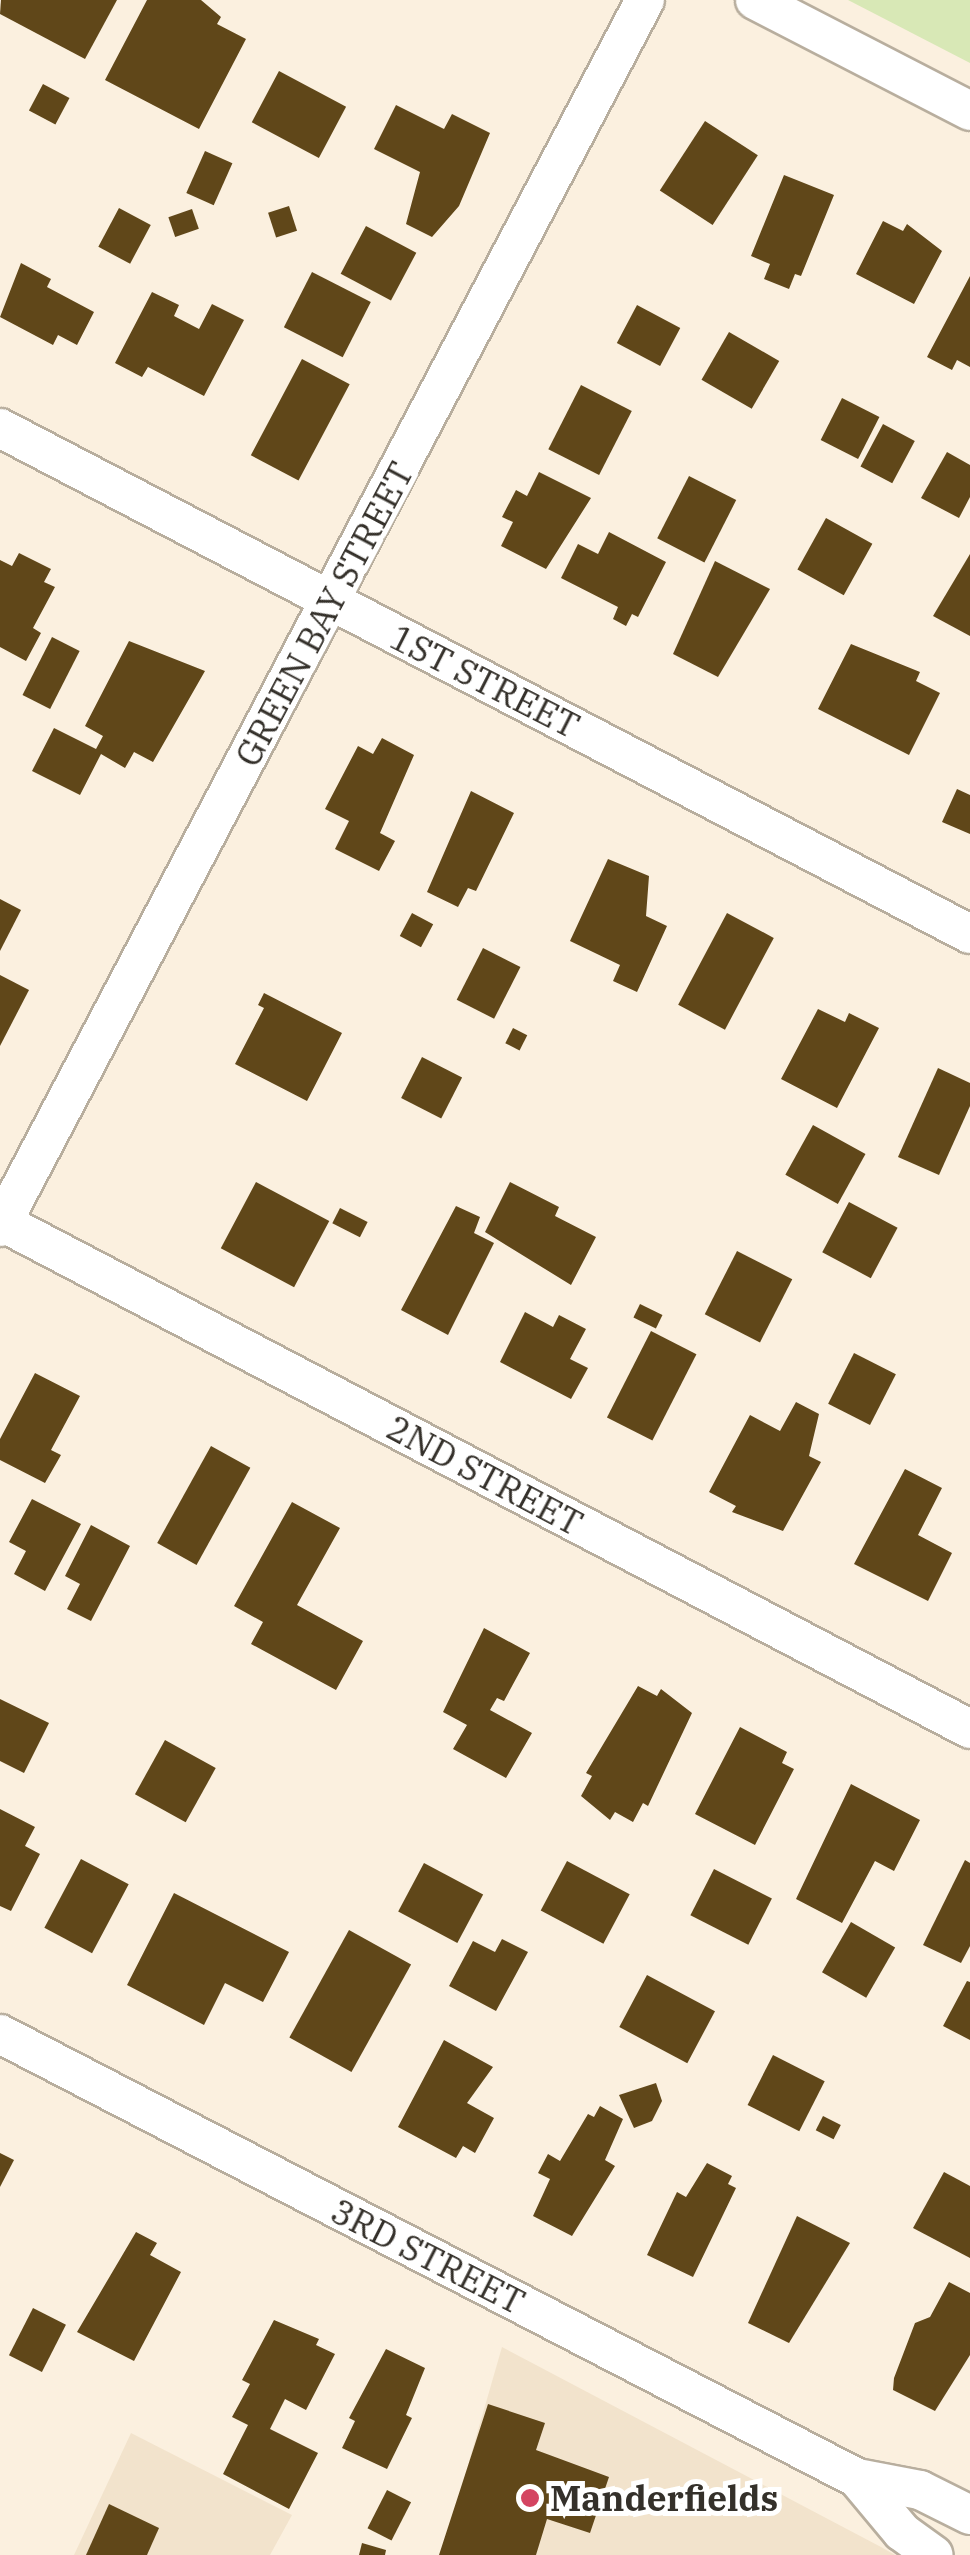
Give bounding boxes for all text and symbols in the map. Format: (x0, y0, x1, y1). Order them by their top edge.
street label: GREEN BAY STREET (226, 455, 422, 773)
street label: 1ST STREET (384, 615, 586, 747)
street label: 2ND STREET (380, 1406, 590, 1544)
street label: 3RD STREET (324, 2189, 532, 2323)
place label: Manderfields (550, 2477, 778, 2519)
marker: Manderfields (519, 2487, 541, 2509)

